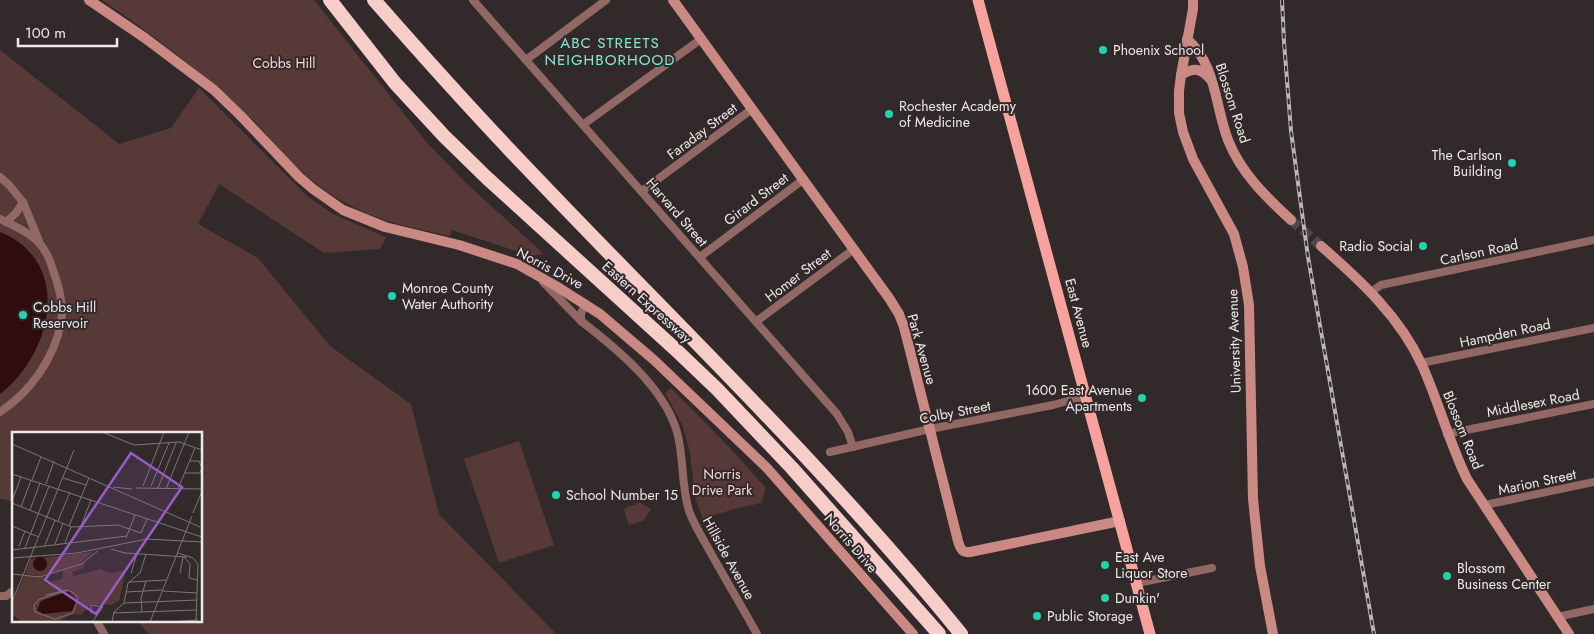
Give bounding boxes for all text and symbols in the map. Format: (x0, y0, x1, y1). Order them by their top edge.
scale bar (18, 15, 116, 47)
text: 100 m (25, 22, 66, 44)
district label: ABC STREETS NEIGHBORHOOD (544, 32, 676, 71)
place label: Phoenix School (1113, 40, 1204, 60)
marker: Phoenix School (1097, 44, 1109, 56)
park label: Cobbs Hill (252, 53, 316, 73)
street label: Blossom Road (1211, 60, 1255, 146)
place label: Rochester Academy of Medicine (899, 96, 1017, 132)
street label: Faraday Street (663, 98, 742, 164)
marker: Rochester Academy of Medicine (883, 108, 895, 120)
place label: The Carlson Building (1432, 145, 1502, 181)
marker: The Carlson Building (1506, 157, 1518, 169)
street label: Girard Street (719, 168, 793, 230)
street label: Harvard Street (641, 173, 713, 251)
street label: Carlson Road (1438, 234, 1520, 270)
place label: Radio Social (1339, 236, 1413, 256)
marker: Radio Social (1417, 240, 1429, 252)
street label: Norris Drive (513, 242, 587, 294)
street label: Homer Street (761, 243, 836, 307)
street label: Eastern Expressway (598, 256, 697, 348)
street label: East Avenue (1060, 276, 1098, 350)
place label: Monroe County Water Authority (402, 278, 494, 314)
street label: University Avenue (1222, 289, 1246, 393)
marker: Monroe County Water Authority (386, 290, 398, 302)
place label: Cobbs Hill Reservoir (33, 297, 96, 333)
marker: Cobbs Hill Reservoir (17, 309, 29, 321)
street label: Park Avenue (902, 311, 942, 387)
street label: Hampden Road (1458, 314, 1552, 352)
place label: 1600 East Avenue Apartments (1025, 380, 1132, 416)
street label: Middlesex Road (1485, 384, 1581, 422)
street label: Blossom Road (1438, 388, 1488, 472)
marker: 1600 East Avenue Apartments (1136, 392, 1148, 404)
street label: Colby Street (918, 395, 993, 429)
inset map (12, 432, 202, 622)
park label: Norris Drive Park (692, 464, 753, 500)
street label: Marion Street (1496, 464, 1578, 500)
place label: School Number 15 (566, 485, 678, 505)
marker: School Number 15 (550, 489, 562, 501)
street label: Norris Drive (820, 509, 882, 577)
street label: Hillside Avenue (698, 513, 760, 603)
place label: East Ave Liquor Store (1115, 547, 1187, 583)
place label: Blossom Business Center (1457, 558, 1551, 594)
marker: East Ave Liquor Store (1099, 559, 1111, 571)
marker: Blossom Business Center (1441, 570, 1453, 582)
place label: Dunkin' (1115, 588, 1160, 608)
marker: Dunkin' (1099, 592, 1111, 604)
place label: Public Storage (1047, 606, 1133, 626)
marker: Public Storage (1031, 610, 1043, 622)

